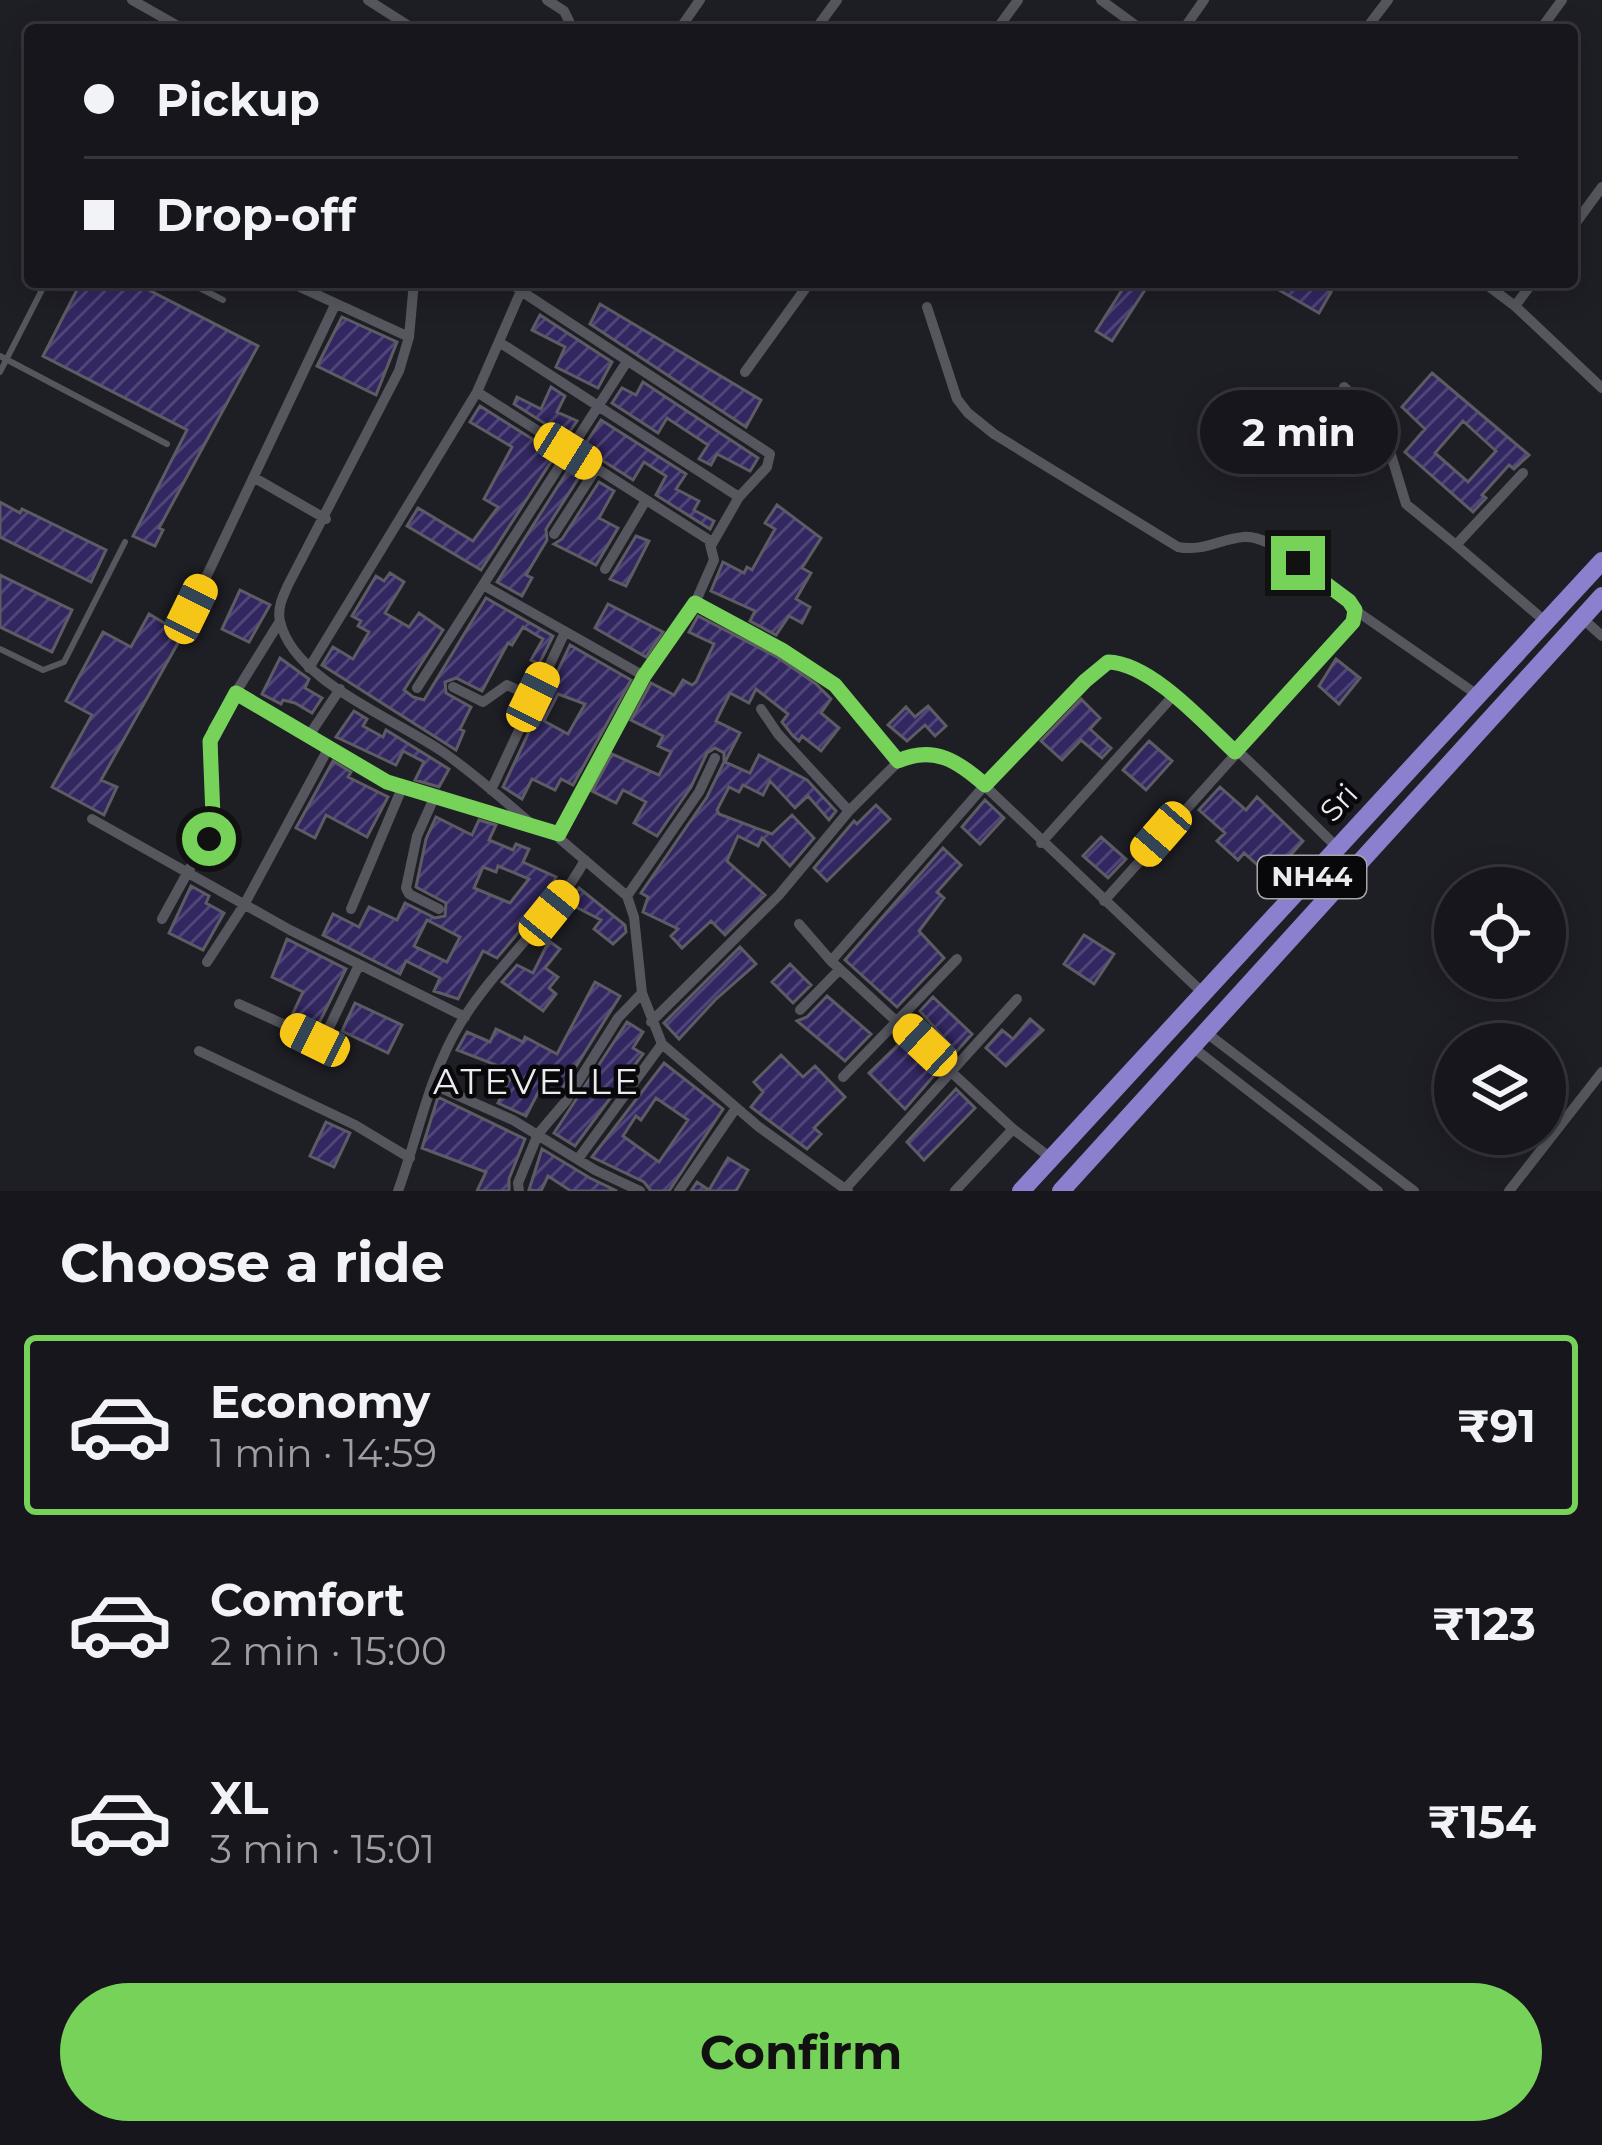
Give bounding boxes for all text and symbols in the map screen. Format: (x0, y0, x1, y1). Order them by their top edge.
text: Pickup (156, 72, 320, 127)
text: Drop-off (156, 187, 356, 242)
callout: 2 min (1199, 389, 1397, 473)
text: 2 min (1242, 408, 1356, 456)
car (528, 417, 608, 485)
route end (1271, 536, 1325, 590)
car (159, 569, 223, 649)
car (501, 657, 565, 737)
street label: Sri (1312, 776, 1365, 829)
car (1124, 795, 1198, 873)
route start (182, 812, 236, 866)
road number: NH44 (1258, 856, 1366, 898)
map controls (1434, 867, 1566, 1155)
button: locate (1434, 867, 1566, 999)
car (512, 874, 586, 952)
car (886, 1007, 964, 1083)
car (275, 1008, 355, 1072)
button: layers (1434, 1023, 1566, 1155)
district label: ATEVELLE (433, 1059, 641, 1103)
text: Choose a ride (60, 1230, 445, 1296)
icon: car (66, 1371, 174, 1479)
text: Economy (210, 1374, 430, 1429)
text: ₹91 (1457, 1398, 1536, 1453)
text: 1 min · 14:59 (210, 1429, 437, 1477)
icon: car (66, 1569, 174, 1677)
text: Comfort (210, 1572, 405, 1627)
text: ₹123 (1432, 1596, 1536, 1651)
text: 2 min · 15:00 (210, 1627, 447, 1675)
icon: car (66, 1767, 174, 1875)
text: XL (210, 1770, 268, 1825)
text: ₹154 (1428, 1794, 1536, 1849)
text: 3 min · 15:01 (210, 1825, 435, 1873)
button: Confirm (60, 1983, 1542, 2121)

